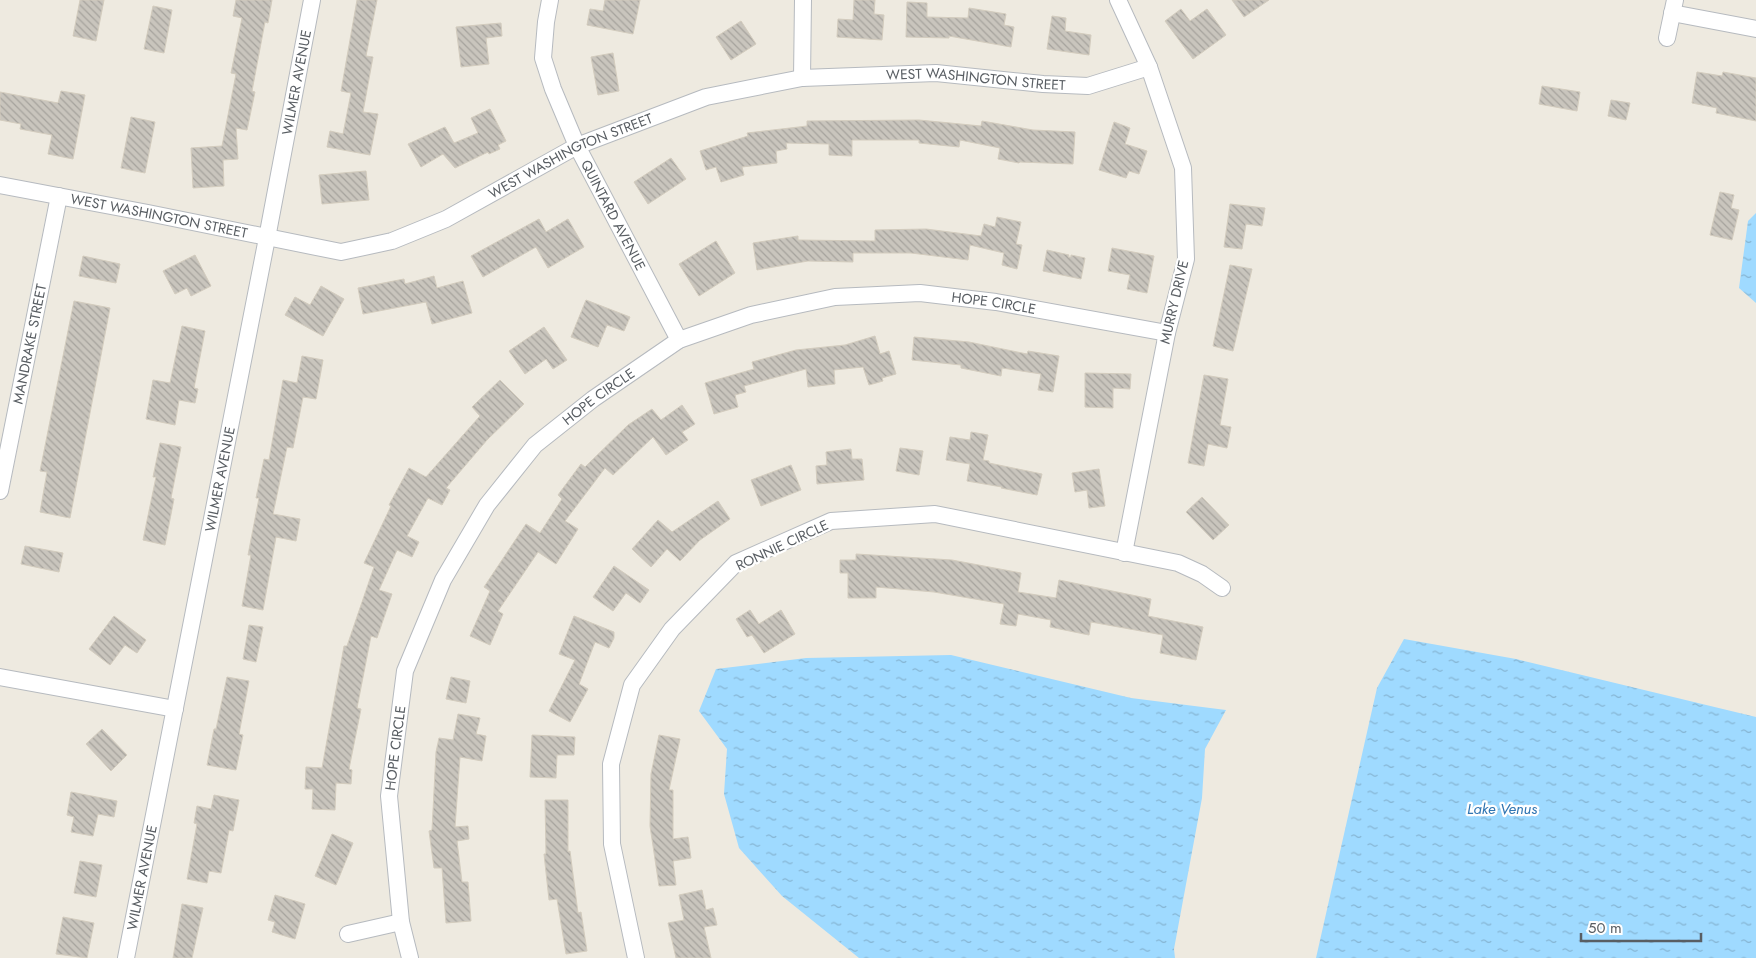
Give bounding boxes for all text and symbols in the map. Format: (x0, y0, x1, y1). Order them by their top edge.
street label: WILMER AVENUE (277, 28, 316, 137)
street label: WEST WASHINGTON STREET (886, 63, 1066, 95)
street label: WEST WASHINGTON STREET (485, 108, 656, 203)
street label: QUINTARD AVENUE (576, 156, 651, 274)
street label: WEST WASHINGTON STREET (69, 189, 250, 243)
street label: MURRY DRIVE (1155, 258, 1193, 346)
street label: MANDRAKE STREET (8, 282, 51, 406)
street label: HOPE CIRCLE (950, 287, 1038, 319)
street label: HOPE CIRCLE (558, 363, 639, 430)
street label: WILMER AVENUE (200, 425, 240, 533)
street label: RONNIE CIRCLE (732, 515, 832, 575)
street label: HOPE CIRCLE (380, 705, 410, 792)
water label: Lake Venus (1467, 798, 1537, 820)
street label: WILMER AVENUE (122, 823, 162, 932)
scale bar (1581, 910, 1701, 942)
text: 50 m (1588, 917, 1622, 939)

